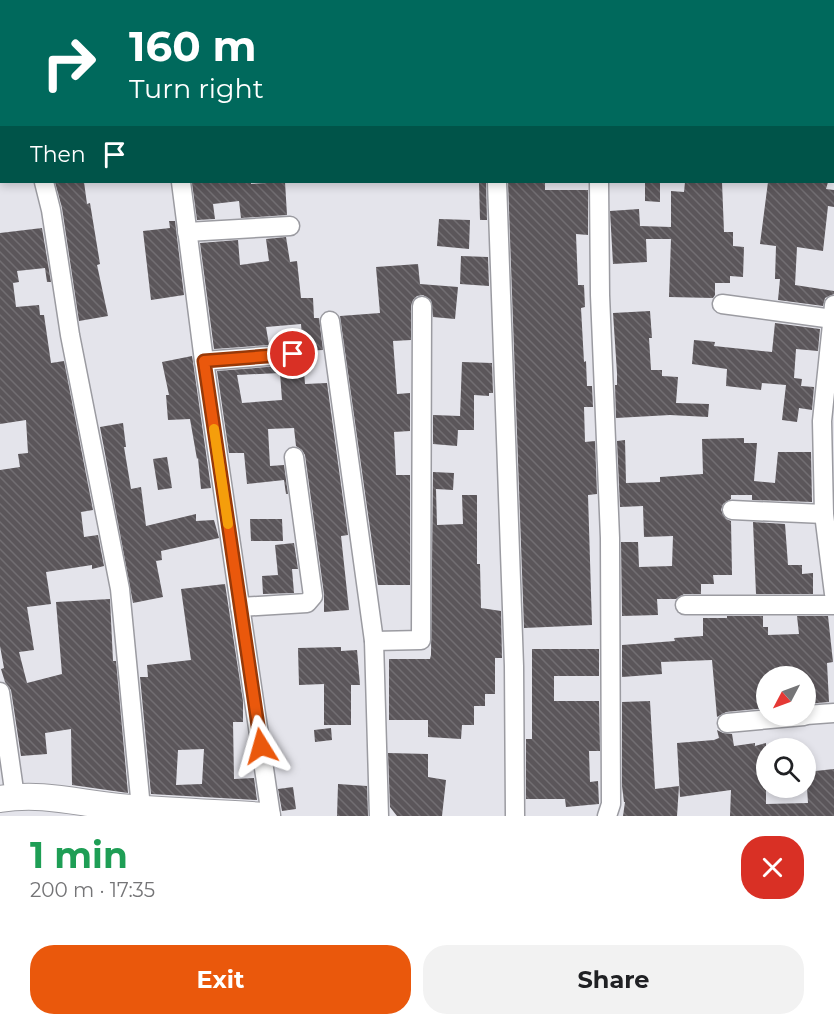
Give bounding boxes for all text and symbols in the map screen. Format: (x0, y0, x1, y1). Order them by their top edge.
text: 160 m (129, 20, 257, 72)
icon: right (30, 24, 108, 102)
text: Turn right (129, 72, 264, 105)
icon: arrive (98, 138, 131, 171)
text: Then (30, 141, 86, 168)
pin (267, 328, 318, 379)
icon: arrive (276, 337, 309, 370)
north arrow (756, 666, 816, 726)
map controls (756, 666, 816, 798)
position arrow (229, 714, 293, 778)
button: search (756, 738, 816, 798)
text: 1 min (30, 833, 128, 877)
button: close (741, 836, 804, 899)
text: 200 m · 17:35 (30, 878, 155, 902)
button: Exit (30, 945, 411, 1014)
button: Share (423, 945, 804, 1014)

